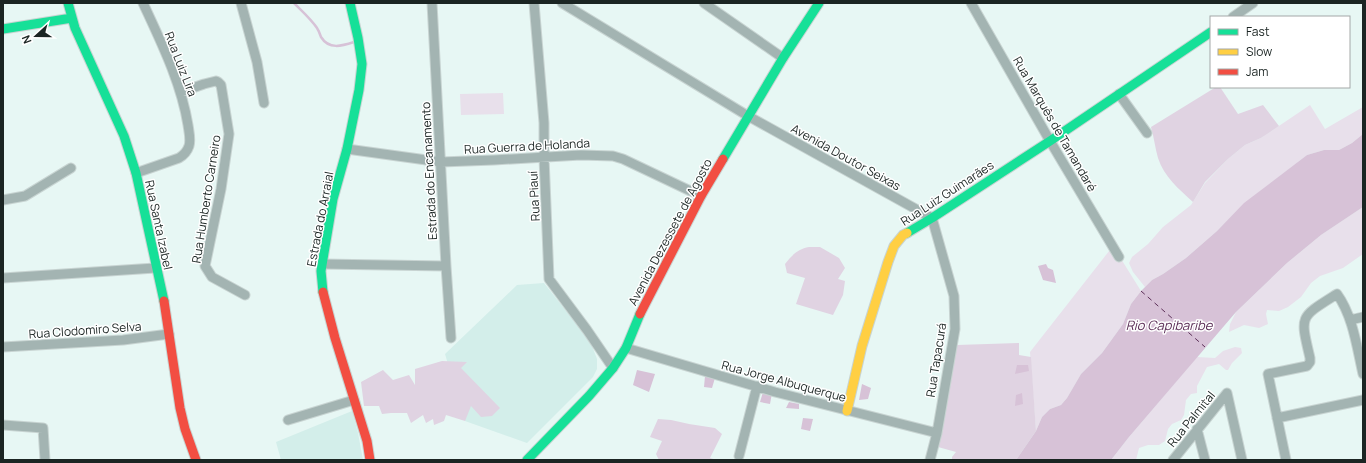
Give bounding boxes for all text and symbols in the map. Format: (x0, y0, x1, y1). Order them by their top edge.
north arrow (16, 16, 56, 56)
legend (1210, 16, 1350, 88)
text: Fast (1246, 23, 1270, 40)
street label: Rua Luiz Lira (161, 29, 201, 99)
text: N (18, 33, 35, 46)
text: Slow (1246, 43, 1272, 60)
street label: Rua Marquês de Tamandaré (1009, 53, 1101, 195)
text: Jam (1246, 63, 1268, 80)
street label: Estrada do Encanamento (417, 102, 441, 240)
street label: Avenida Doutor Seixas (788, 120, 904, 194)
street label: Rua Humberto Carneiro (187, 134, 225, 264)
street label: Rua Guerra de Holanda (464, 134, 590, 158)
street label: Avenida Dezessete de Agosto (624, 156, 716, 308)
street label: Rua Luiz Guimarães (897, 156, 997, 230)
street label: Estrada do Arraial (302, 170, 338, 268)
street label: Rua Piauí (524, 170, 544, 222)
street label: Rua Santa Izabel (141, 179, 177, 271)
water label: Rio Capibaribe (1126, 316, 1214, 334)
street label: Rua Clodomiro Selva (28, 318, 142, 342)
street label: Rua Tapacurá (922, 322, 950, 398)
street label: Rua Jorge Albuquerque (720, 356, 848, 406)
street label: Rua Palmital (1163, 387, 1219, 451)

